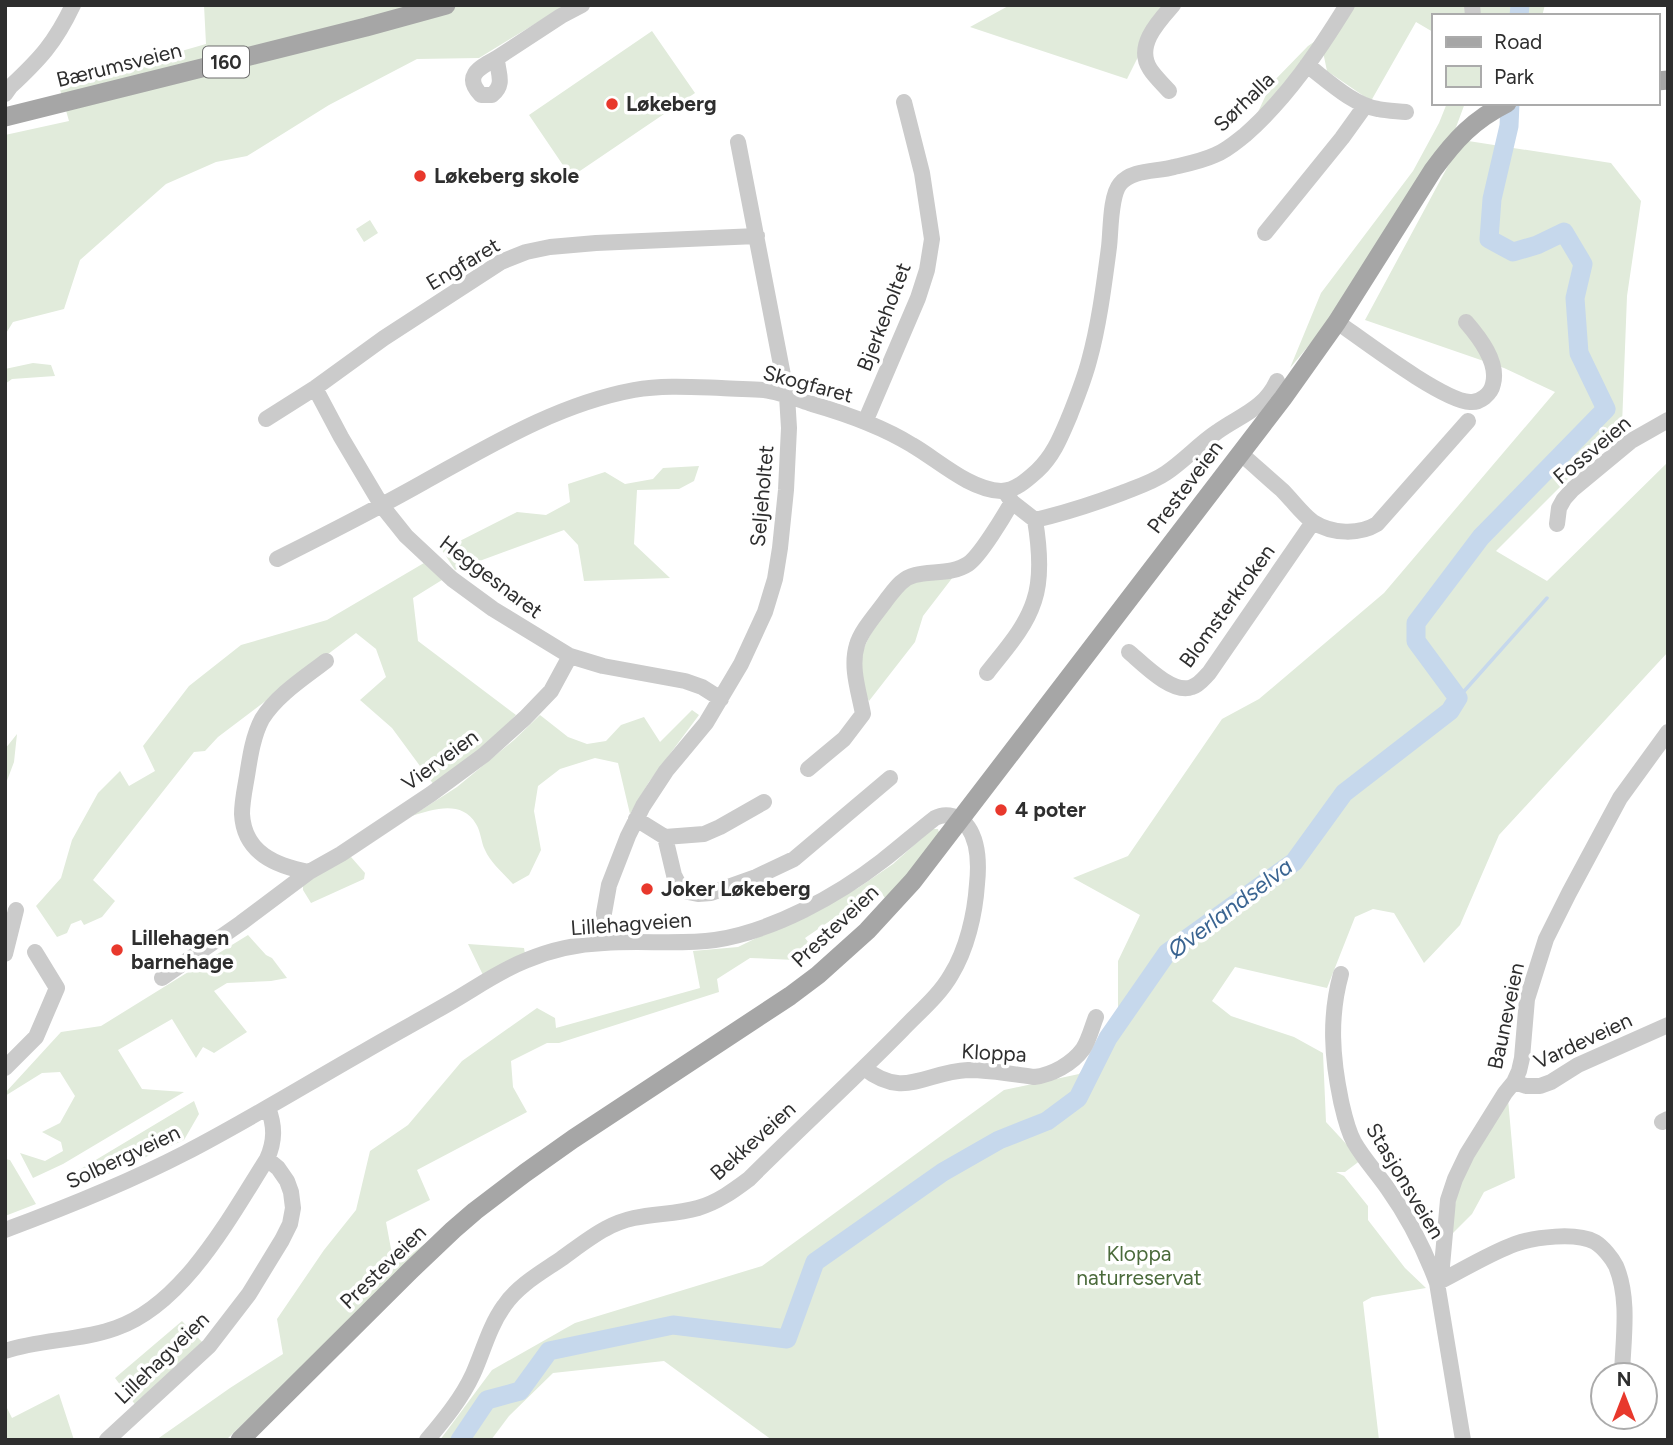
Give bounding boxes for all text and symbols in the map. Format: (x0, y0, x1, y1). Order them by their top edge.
legend (1432, 14, 1659, 105)
text: Road (1494, 29, 1542, 54)
street label: Bærumsveien (54, 37, 184, 92)
road number: 160 (203, 46, 249, 78)
text: Park (1494, 64, 1535, 89)
street label: Sørhalla (1208, 67, 1279, 137)
place label: Løkeberg (626, 91, 717, 116)
marker: Løkeberg (604, 96, 620, 112)
place label: Løkeberg skole (434, 163, 579, 188)
marker: Løkeberg skole (412, 168, 428, 184)
street label: Engfaret (421, 232, 504, 295)
street label: Bjerkeholtet (851, 259, 916, 375)
street label: Skogfaret (760, 360, 856, 408)
street label: Fossveien (1548, 410, 1635, 489)
street label: Presteveien (1142, 435, 1228, 538)
street label: Seljeholtet (745, 444, 778, 548)
street label: Heggesnaret (435, 530, 548, 623)
street label: Blomsterkroken (1173, 539, 1280, 672)
street label: Vierveien (397, 724, 483, 796)
place label: 4 poter (1015, 797, 1086, 822)
marker: 4 poter (993, 802, 1009, 818)
water label: Øverlandselva (1161, 852, 1298, 965)
place label: Joker Løkeberg (661, 876, 811, 901)
street label: Presteveien (786, 879, 883, 972)
marker: Joker Løkeberg (639, 881, 655, 897)
street label: Lillehagveien (570, 907, 692, 940)
place label: Lillehagen barnehage (131, 925, 234, 974)
marker: Lillehagen barnehage (109, 942, 125, 958)
street label: Bauneveien (1482, 960, 1529, 1071)
street label: Vardeveien (1530, 1007, 1636, 1074)
street label: Kloppa (961, 1038, 1027, 1067)
street label: Bekkeveien (705, 1096, 800, 1185)
street label: Stasjonsveien (1361, 1118, 1450, 1243)
street label: Solbergveien (62, 1119, 184, 1194)
street label: Presteveien (335, 1220, 431, 1314)
park label: Kloppa naturreservat (1076, 1241, 1202, 1290)
street label: Lillehagveien (109, 1306, 214, 1409)
north arrow (1589, 1361, 1659, 1431)
text: N (1617, 1368, 1631, 1391)

